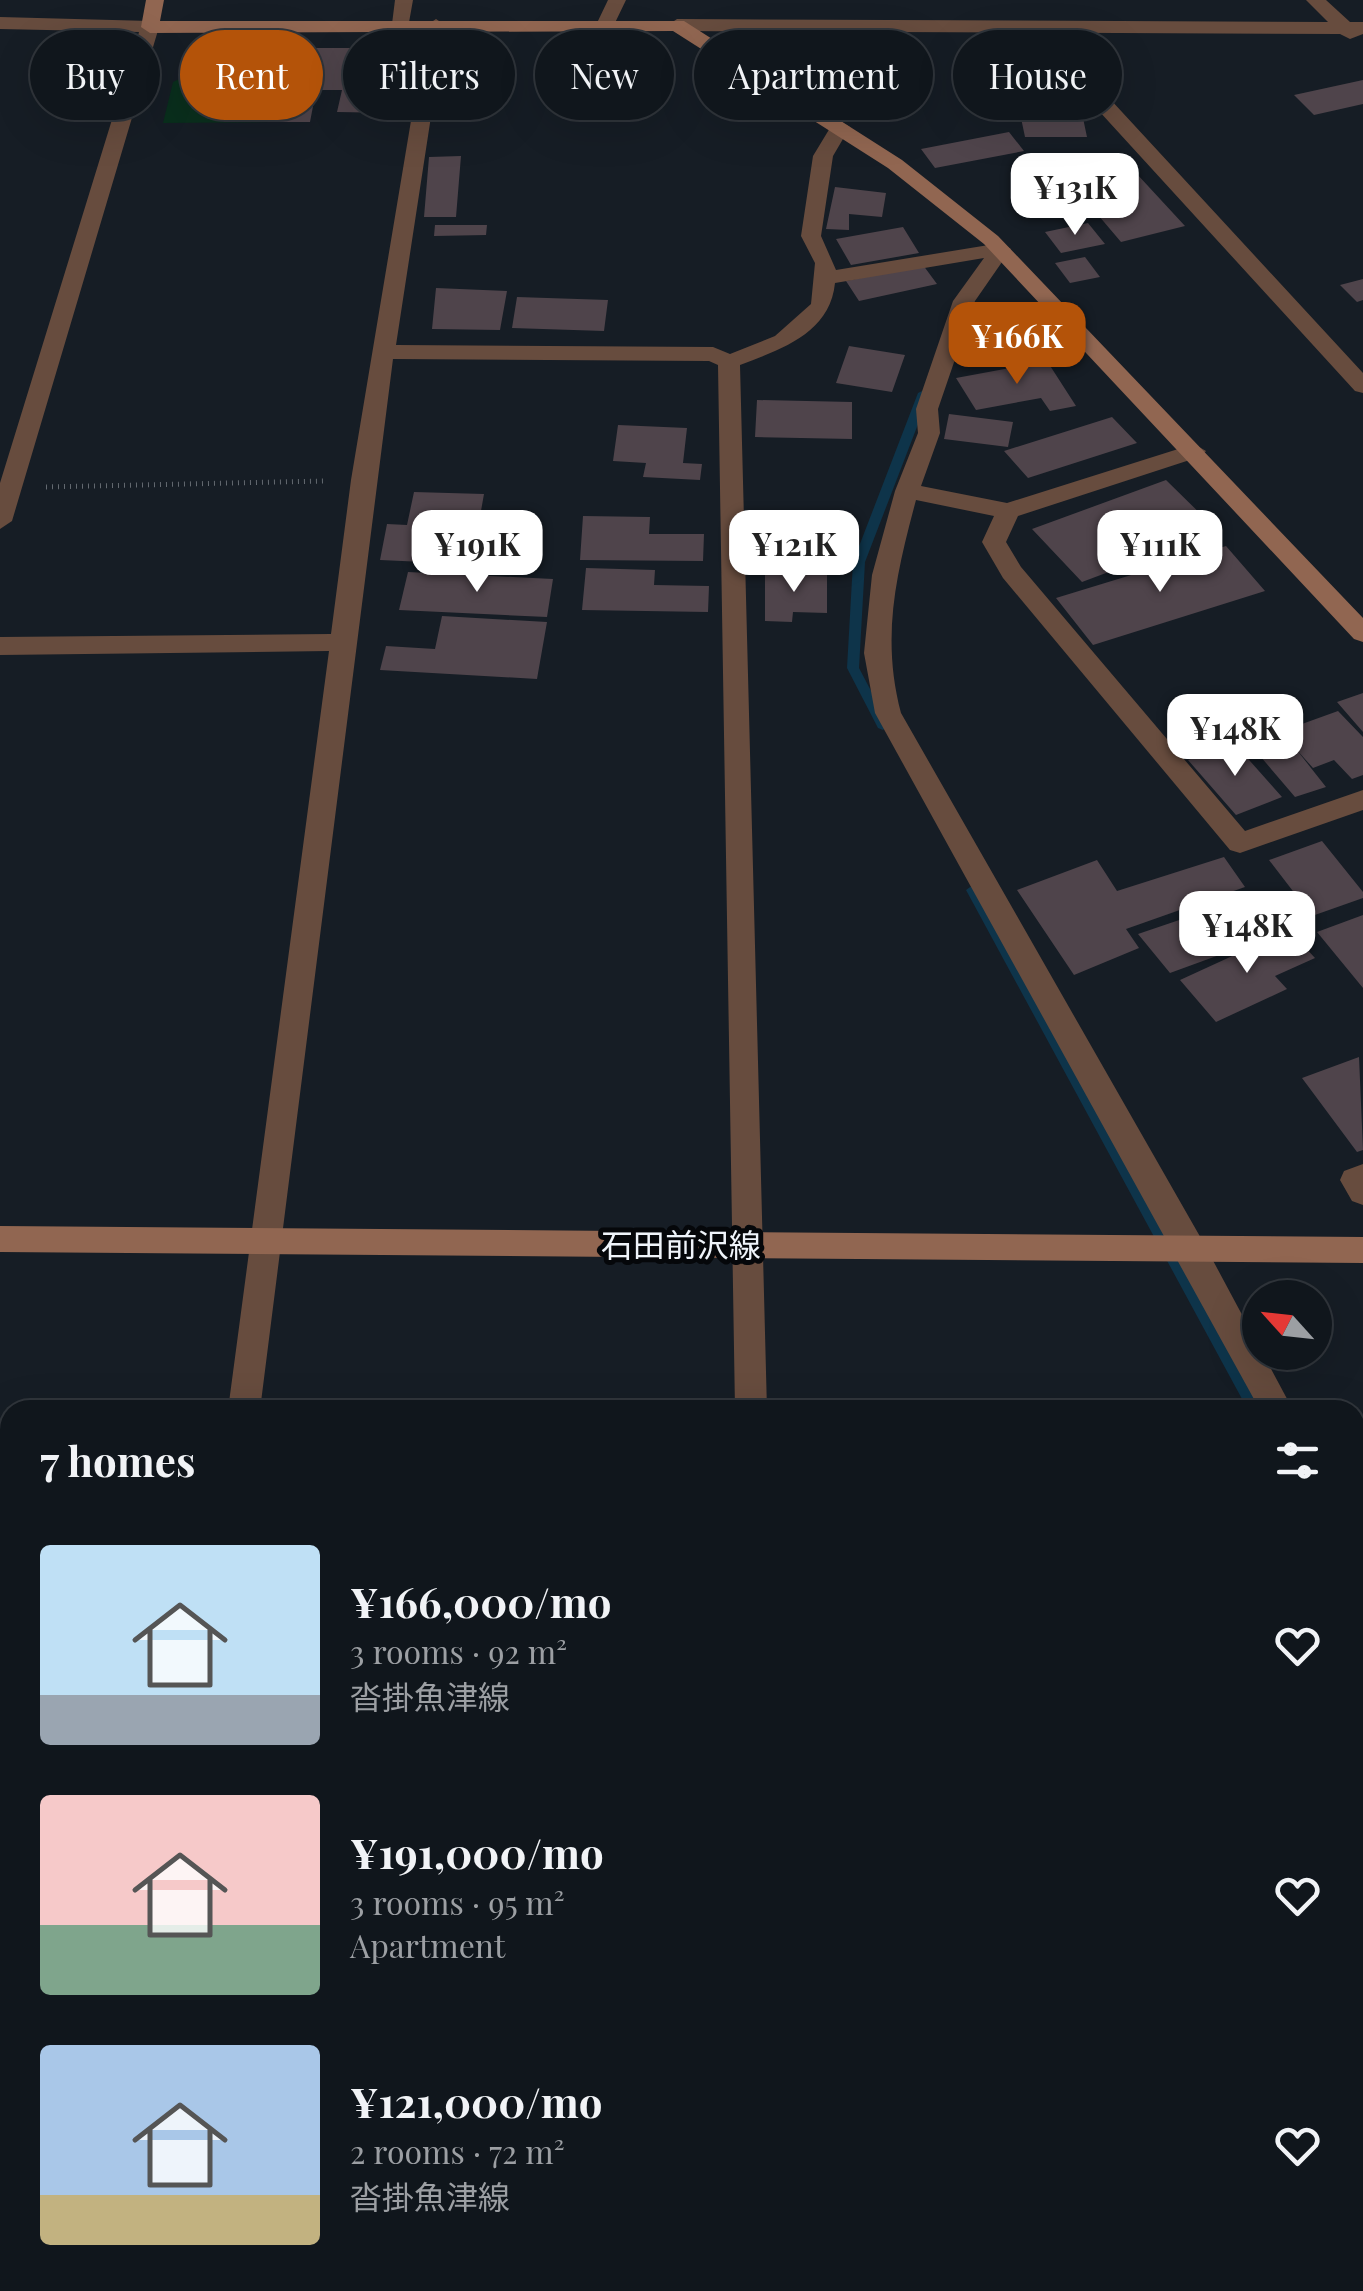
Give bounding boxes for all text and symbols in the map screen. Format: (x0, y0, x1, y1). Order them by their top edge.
chip: Buy (30, 30, 160, 120)
chip: Rent (180, 30, 323, 120)
chip: Filters (343, 30, 515, 120)
chip: New (535, 30, 674, 120)
chip: Apartment (694, 30, 933, 120)
chip: House (953, 30, 1122, 120)
pin: ¥131K (1005, 153, 1145, 238)
text: ¥131K (1033, 164, 1117, 207)
pin: ¥166K (947, 302, 1087, 387)
text: ¥166K (971, 313, 1063, 356)
pin: ¥191K (407, 510, 547, 595)
pin: ¥121K (724, 510, 864, 595)
pin: ¥111K (1090, 510, 1230, 595)
text: ¥191K (434, 521, 520, 564)
text: ¥121K (751, 521, 837, 564)
text: ¥111K (1119, 521, 1201, 564)
pin: ¥148K (1165, 694, 1305, 779)
text: ¥148K (1189, 705, 1281, 748)
pin: ¥148K (1177, 891, 1317, 976)
text: ¥148K (1201, 902, 1293, 945)
street label: 石田前沢線 (601, 1222, 761, 1265)
north arrow (1242, 1280, 1332, 1370)
map controls (1242, 1280, 1332, 1370)
text: 7 homes (40, 1432, 195, 1488)
icon: filters (1270, 1433, 1325, 1488)
text: ¥166,000/mo (350, 1573, 612, 1629)
icon: home (120, 1585, 240, 1705)
icon: heart (1270, 1618, 1325, 1673)
text: 3 rooms · 92 m² (350, 1629, 567, 1672)
text: 沓掛魚津線 (350, 1674, 510, 1717)
text: ¥191,000/mo (350, 1824, 604, 1880)
icon: home (120, 1835, 240, 1955)
icon: heart (1270, 1868, 1325, 1923)
text: 3 rooms · 95 m² (350, 1880, 565, 1923)
text: Apartment (350, 1923, 505, 1966)
text: ¥121,000/mo (350, 2073, 602, 2129)
icon: home (120, 2085, 240, 2205)
icon: heart (1270, 2118, 1325, 2173)
text: 2 rooms · 72 m² (350, 2129, 565, 2172)
text: 沓掛魚津線 (350, 2174, 510, 2217)

